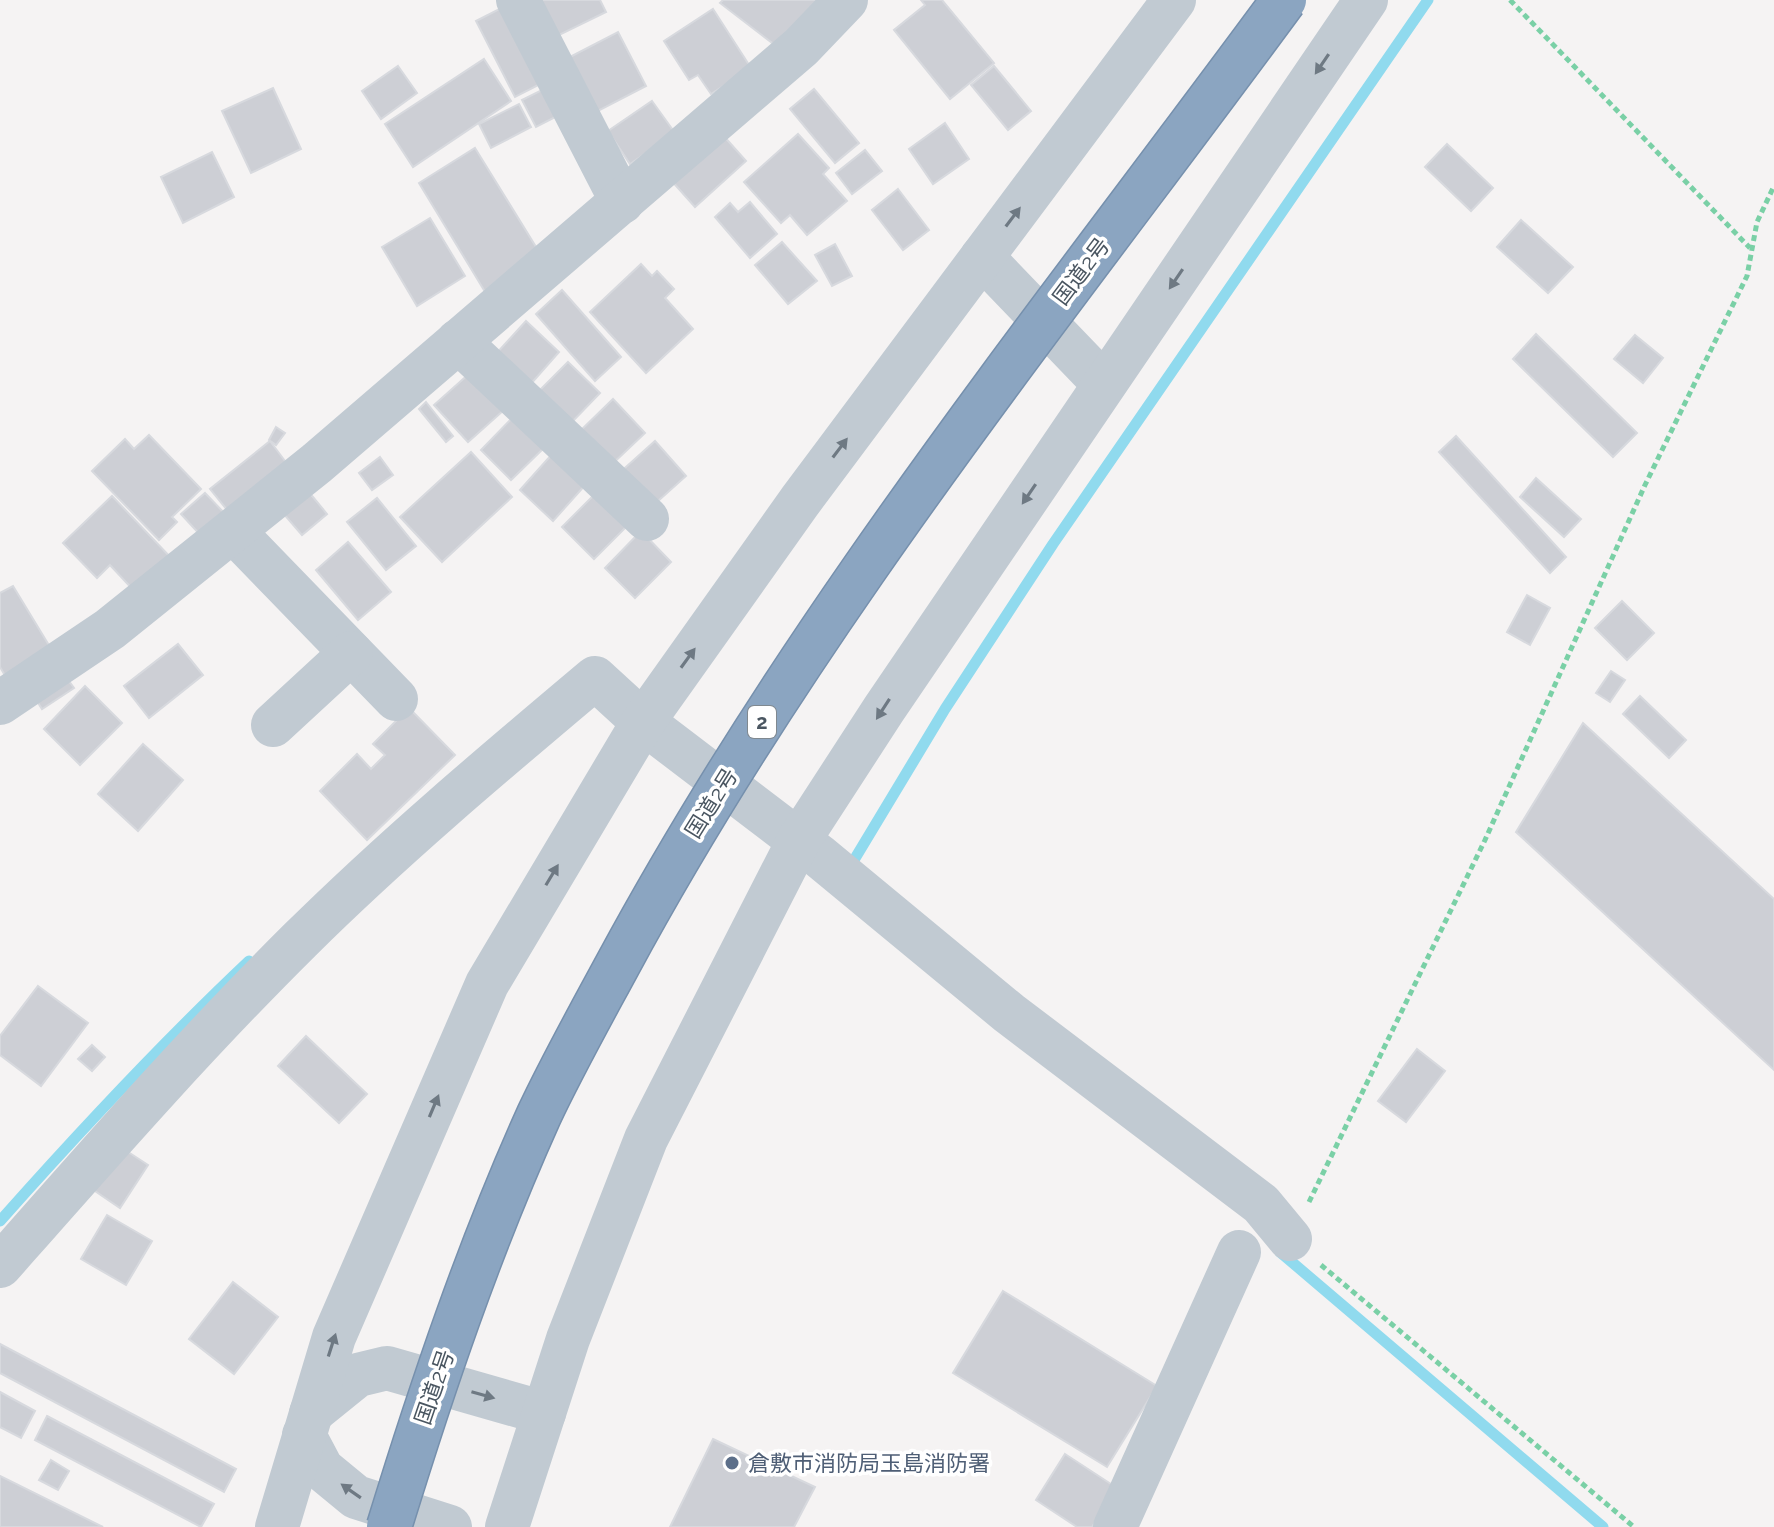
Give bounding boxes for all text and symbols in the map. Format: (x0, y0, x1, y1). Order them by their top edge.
one-way arrow (1315, 54, 1330, 75)
one-way arrow (1004, 206, 1020, 227)
street label: 国道2号 (1047, 232, 1115, 310)
one-way arrow (1169, 269, 1184, 290)
one-way arrow (832, 437, 848, 458)
one-way arrow (1022, 484, 1037, 505)
one-way arrow (680, 648, 695, 669)
one-way arrow (876, 699, 891, 720)
road number: 2 (748, 706, 776, 738)
street label: 国道2号 (679, 763, 743, 843)
one-way arrow (545, 864, 559, 886)
one-way arrow (428, 1094, 441, 1118)
one-way arrow (327, 1333, 339, 1357)
street label: 国道2号 (409, 1346, 459, 1428)
one-way arrow (471, 1389, 495, 1402)
place label: 倉敷市消防局玉島消防署 (748, 1450, 990, 1476)
marker: 倉敷市消防局玉島消防署 (723, 1454, 741, 1472)
one-way arrow (340, 1484, 361, 1499)

